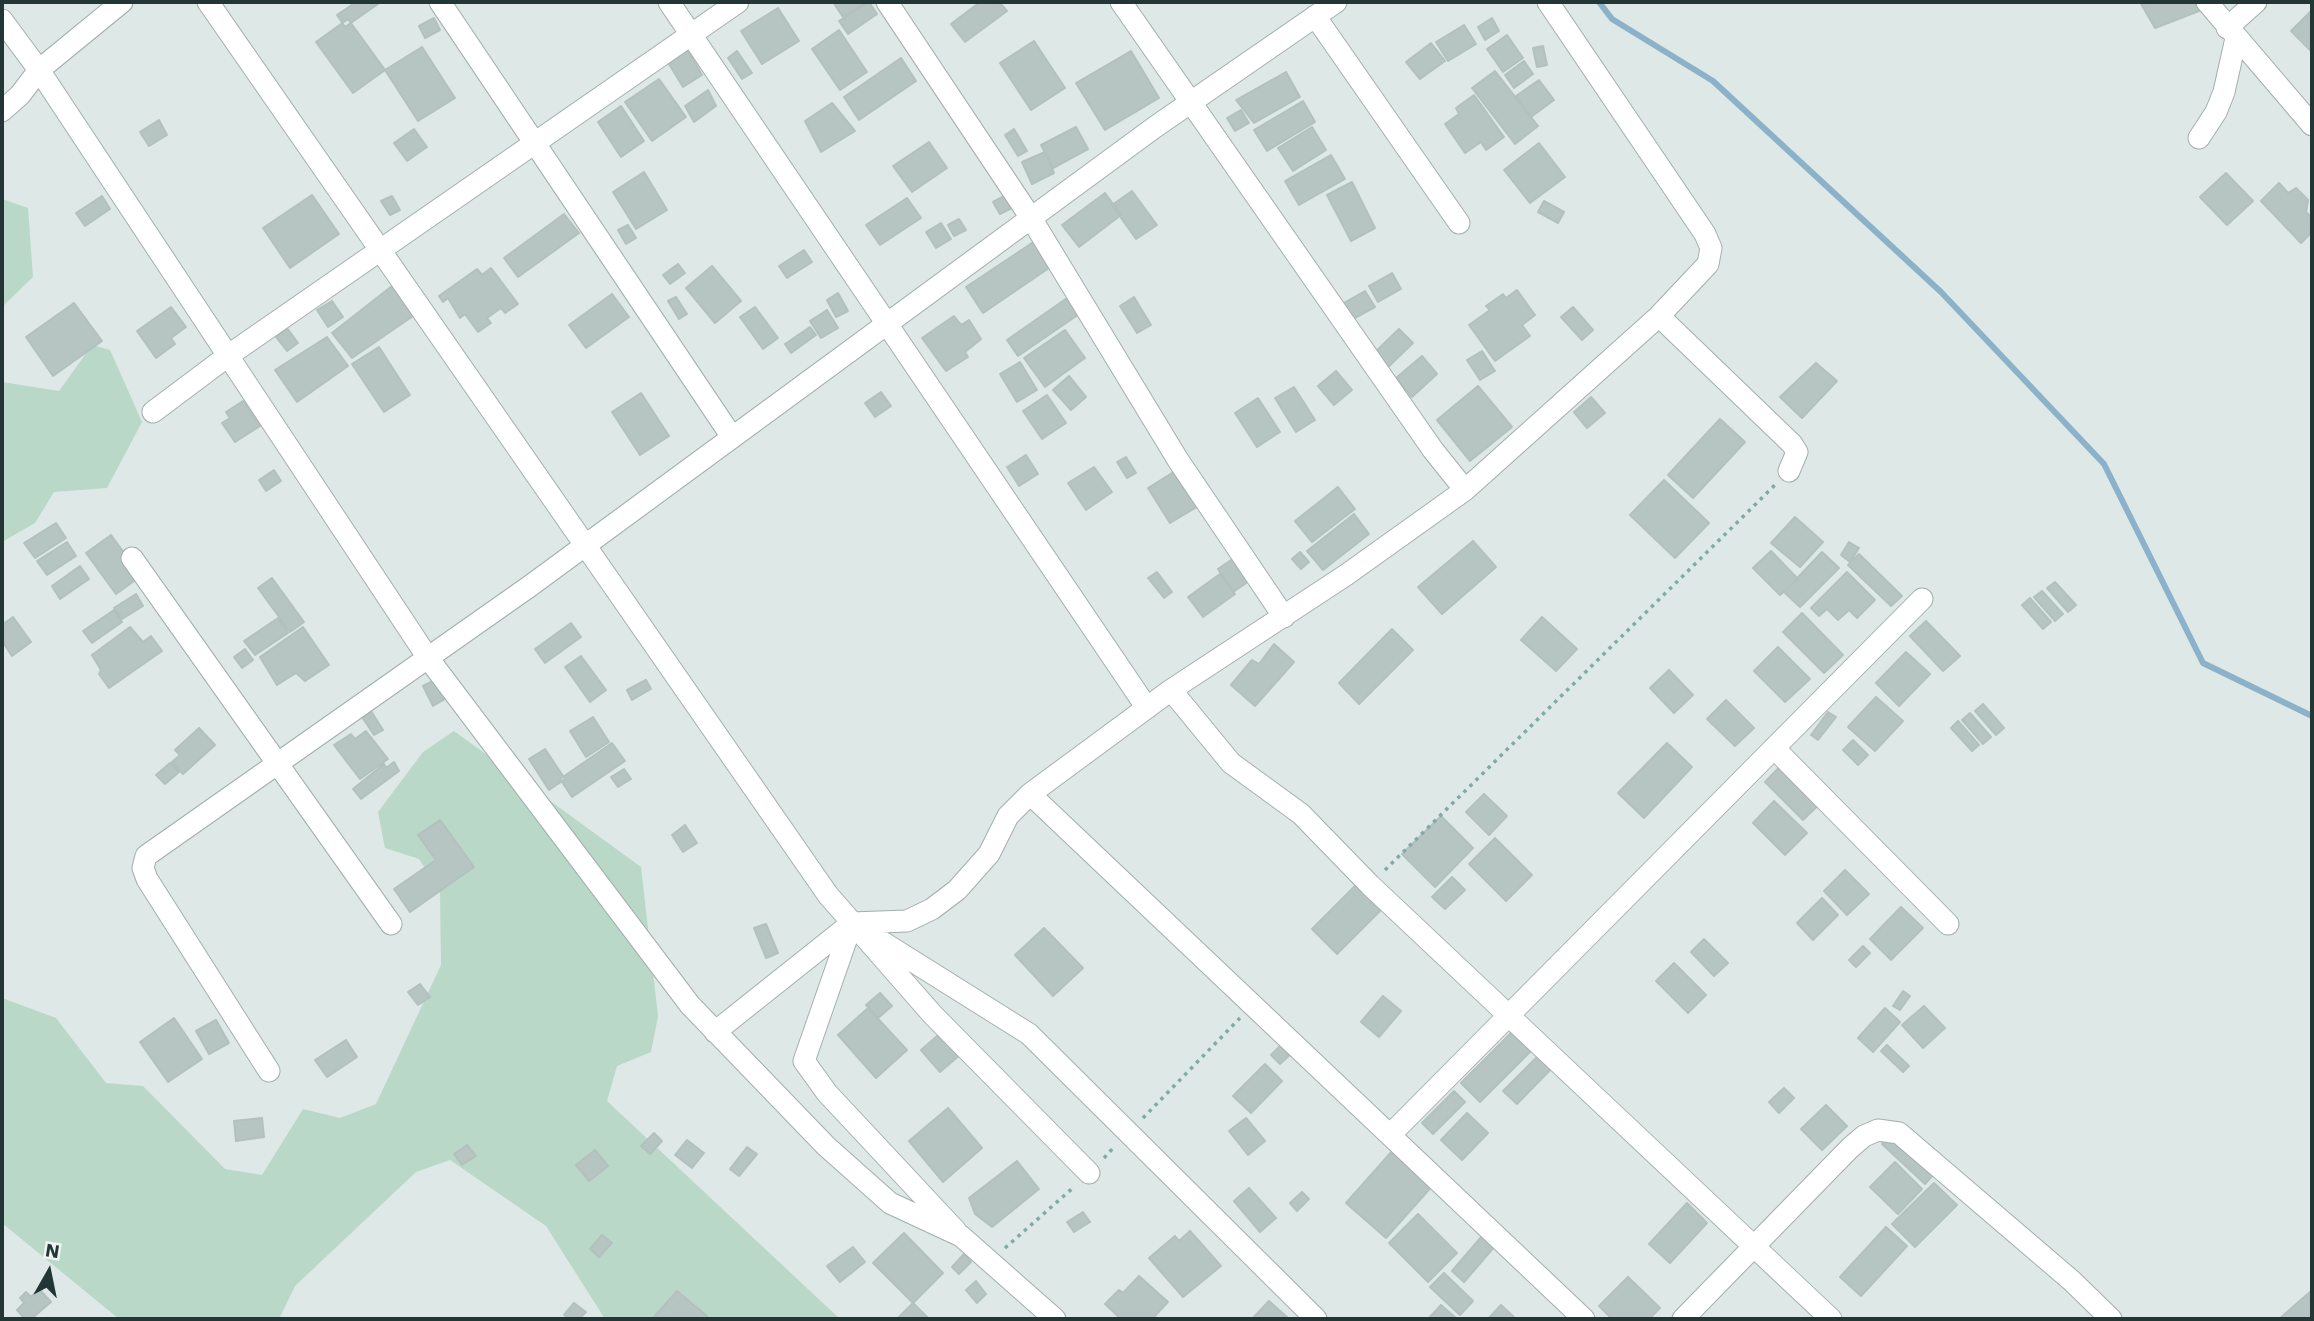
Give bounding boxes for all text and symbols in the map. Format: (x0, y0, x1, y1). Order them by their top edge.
north arrow (14, 1237, 84, 1307)
text: N (44, 1238, 61, 1263)

